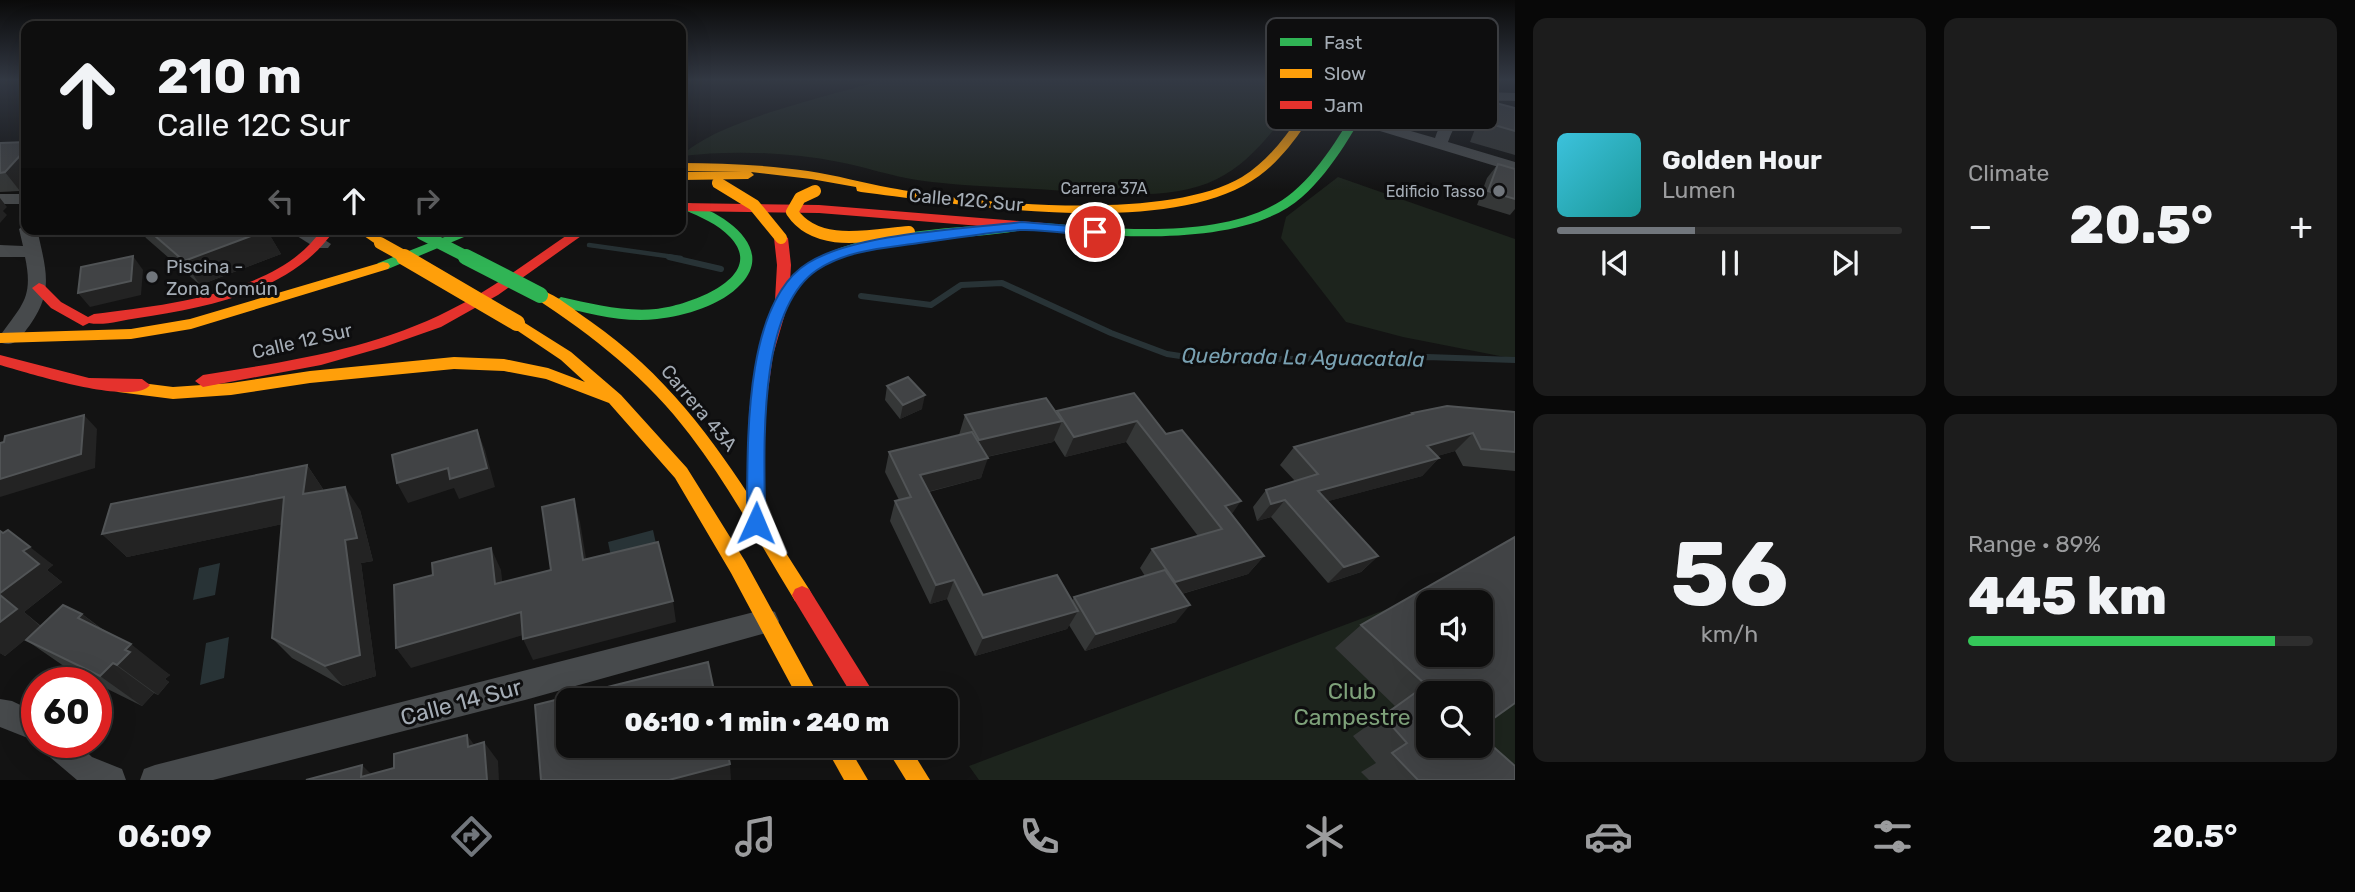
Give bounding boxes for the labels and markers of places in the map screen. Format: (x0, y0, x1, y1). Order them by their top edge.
place label: Edificio Tasso (1386, 182, 1485, 201)
marker: Edificio Tasso (1491, 183, 1507, 199)
pin (1065, 202, 1125, 262)
place label: Piscina - Zona Común (166, 255, 278, 300)
marker: Piscina - Zona Común (144, 269, 160, 285)

